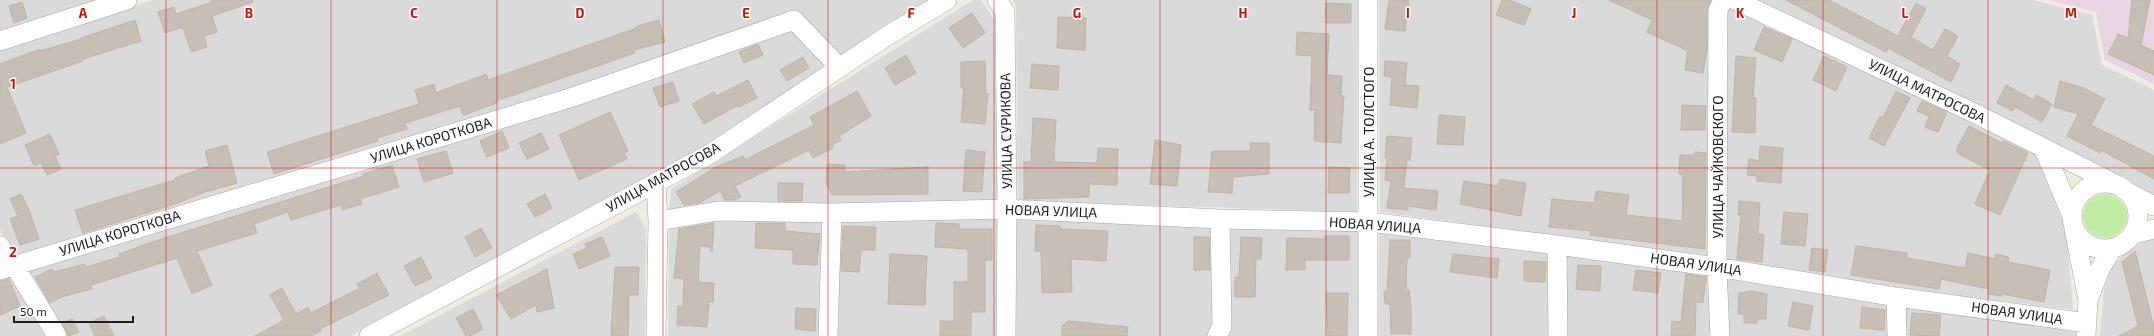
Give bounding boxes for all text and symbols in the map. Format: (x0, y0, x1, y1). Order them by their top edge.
text: A (79, 5, 88, 21)
text: B (245, 5, 253, 21)
text: C (410, 5, 418, 21)
text: D (576, 5, 585, 21)
text: E (742, 5, 750, 21)
text: F (907, 5, 915, 21)
text: G (1073, 5, 1081, 21)
text: H (1239, 5, 1248, 21)
text: I (1406, 5, 1410, 21)
text: J (1572, 5, 1576, 21)
text: K (1736, 5, 1745, 21)
text: L (1902, 5, 1909, 21)
text: M (2065, 5, 2077, 21)
street label: УЛИЦА МАТРОСОВА (1866, 55, 1989, 126)
street label: УЛИЦА А. ТОЛСТОГО (1360, 67, 1377, 197)
street label: УЛИЦА СУРИКОВА (996, 72, 1015, 189)
text: 1 (10, 76, 16, 92)
street label: УЛИЦА ЧАЙКОВСКОГО (1709, 96, 1726, 239)
street label: УЛИЦА КОРОТКОВА (368, 113, 494, 166)
street label: УЛИЦА МАТРОСОВА (603, 138, 723, 215)
street label: НОВАЯ УЛИЦА (1005, 200, 1098, 221)
street label: УЛИЦА КОРОТКОВА (57, 206, 183, 259)
street label: НОВАЯ УЛИЦА (1328, 213, 1422, 236)
text: 2 (9, 244, 17, 260)
street label: НОВАЯ УЛИЦА (1649, 249, 1743, 278)
scale bar (14, 298, 133, 324)
street label: НОВАЯ УЛИЦА (1970, 298, 2064, 327)
text: 50 m (20, 304, 47, 318)

